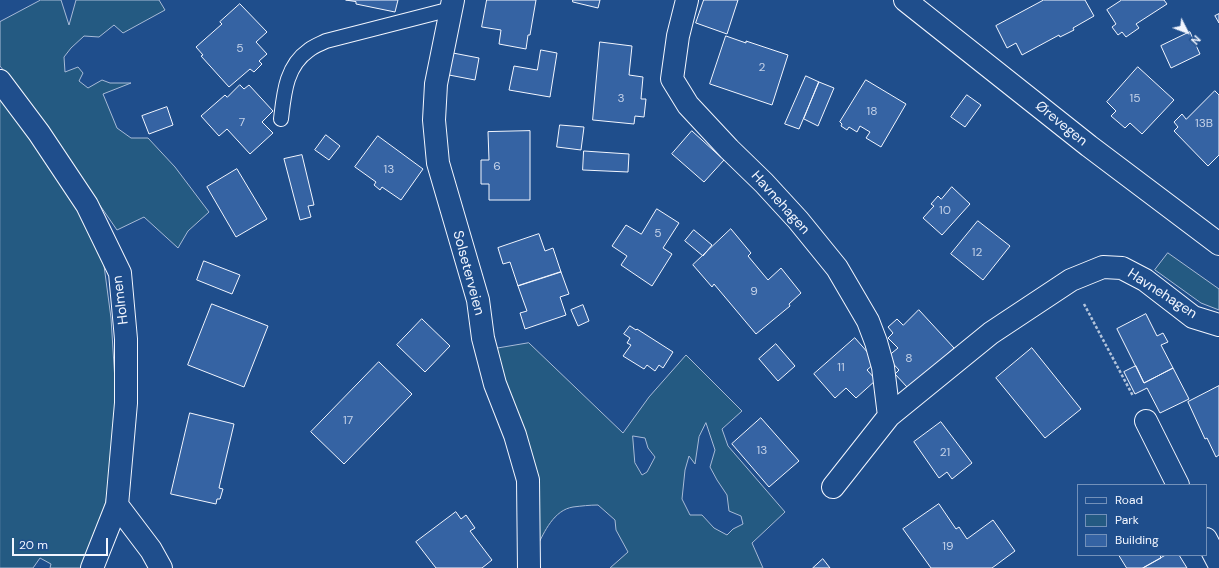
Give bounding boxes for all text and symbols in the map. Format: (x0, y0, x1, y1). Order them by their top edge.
north arrow (1167, 12, 1207, 52)
text: N (1188, 32, 1204, 48)
house number: 5 (236, 42, 244, 56)
house number: 2 (759, 61, 765, 75)
house number: 3 (617, 92, 625, 106)
house number: 15 (1129, 92, 1141, 106)
street label: Ørevegen (1032, 98, 1090, 150)
house number: 18 (866, 105, 878, 119)
house number: 7 (239, 116, 245, 130)
house number: 13B (1195, 117, 1213, 131)
house number: 6 (493, 160, 501, 174)
house number: 13 (384, 163, 394, 177)
street label: Havnehagen (747, 168, 813, 238)
house number: 10 (939, 204, 951, 218)
house number: 5 (654, 227, 662, 241)
street label: Solseterveien (449, 229, 487, 317)
house number: 12 (972, 246, 982, 260)
street label: Havnehagen (1124, 265, 1200, 323)
street label: Holmen (110, 274, 132, 326)
house number: 9 (750, 285, 758, 299)
house number: 8 (905, 352, 913, 366)
house number: 11 (837, 361, 845, 375)
house number: 17 (343, 414, 353, 428)
house number: 13 (757, 444, 767, 458)
house number: 21 (940, 446, 950, 460)
legend (1077, 484, 1207, 556)
text: Road (1115, 492, 1143, 508)
text: Park (1115, 512, 1139, 528)
scale bar (14, 530, 110, 556)
text: Building (1115, 532, 1159, 548)
text: 20 m (19, 537, 48, 553)
house number: 19 (942, 540, 954, 554)

